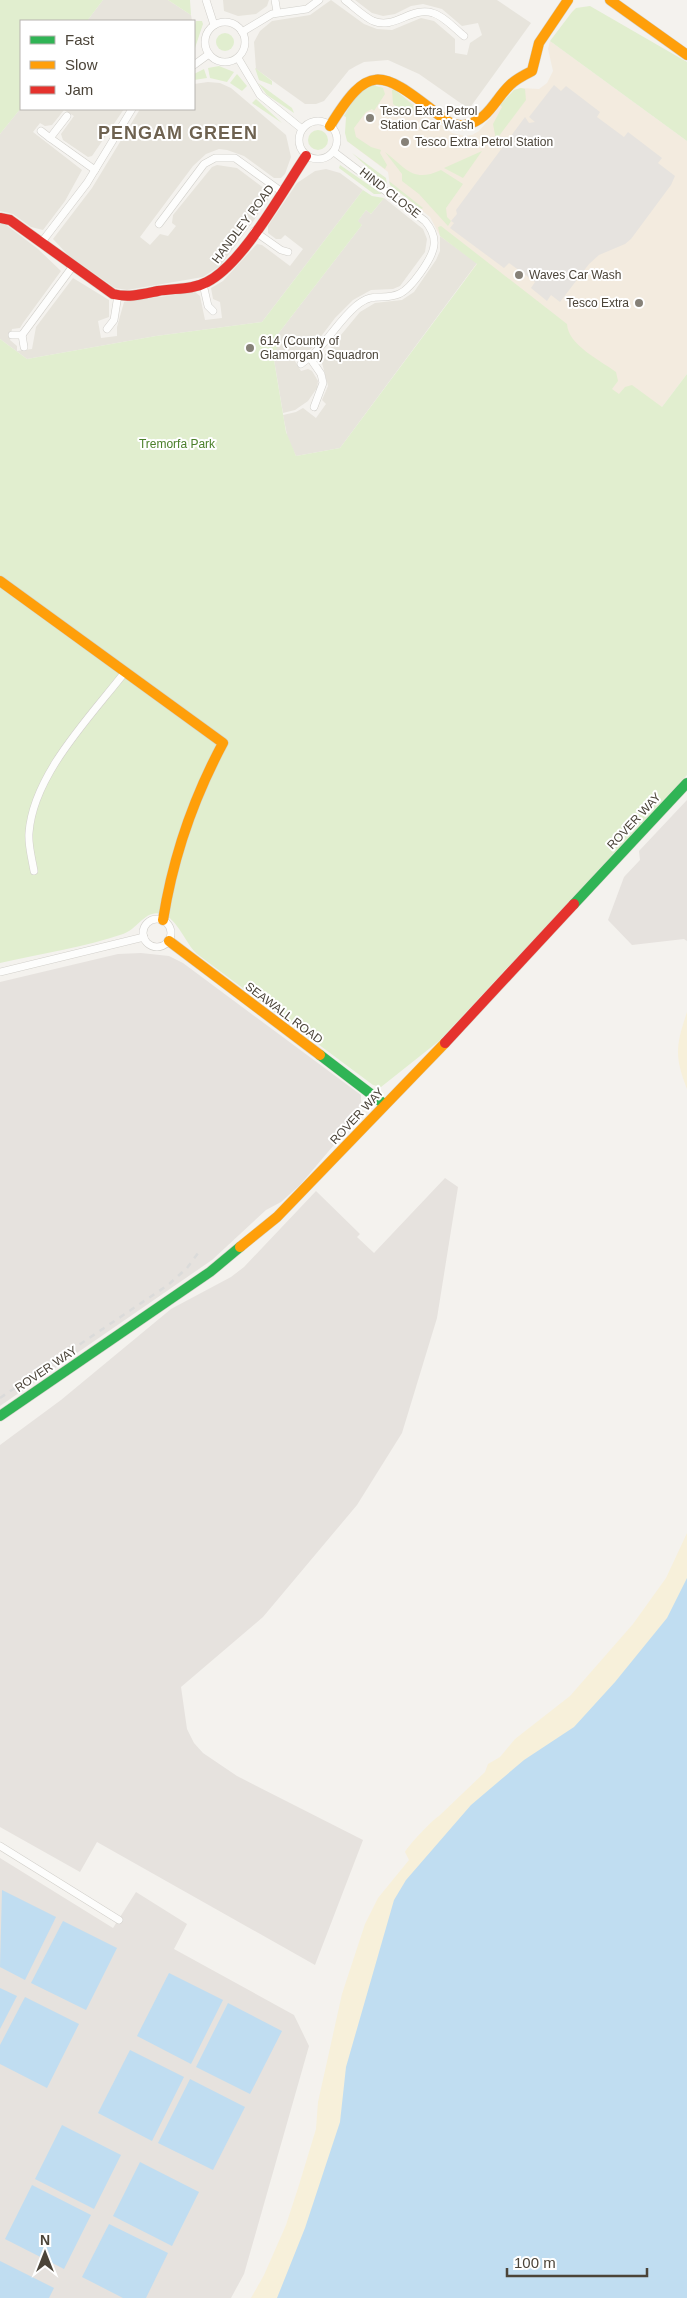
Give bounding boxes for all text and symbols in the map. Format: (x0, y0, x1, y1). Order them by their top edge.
legend (20, 20, 195, 110)
text: Fast (65, 31, 95, 48)
text: Slow (65, 56, 98, 73)
text: Jam (65, 81, 93, 98)
place label: Tesco Extra Petrol Station Car Wash (380, 104, 477, 132)
marker: Tesco Extra Petrol Station Car Wash (364, 112, 376, 124)
district label: PENGAM GREEN (98, 123, 258, 143)
place label: Tesco Extra Petrol Station (415, 135, 553, 149)
marker: Tesco Extra Petrol Station (399, 136, 411, 148)
street label: HIND CLOSE (357, 165, 423, 221)
street label: HANDLEY ROAD (209, 182, 277, 266)
place label: Waves Car Wash (529, 268, 621, 282)
marker: Waves Car Wash (513, 269, 525, 281)
place label: Tesco Extra (566, 296, 629, 310)
marker: Tesco Extra (633, 297, 645, 309)
place label: 614 (County of Glamorgan) Squadron (260, 334, 379, 362)
marker: 614 (County of Glamorgan) Squadron (244, 342, 256, 354)
park label: Tremorfa Park (139, 437, 216, 451)
street label: ROVER WAY (604, 790, 664, 852)
street label: SEAWALL ROAD (243, 979, 326, 1047)
street label: ROVER WAY (327, 1085, 387, 1147)
street label: ROVER WAY (12, 1343, 80, 1395)
north arrow (20, 2228, 70, 2278)
text: N (40, 2232, 50, 2248)
scale bar (507, 2246, 647, 2278)
text: 100 m (514, 2254, 556, 2271)

